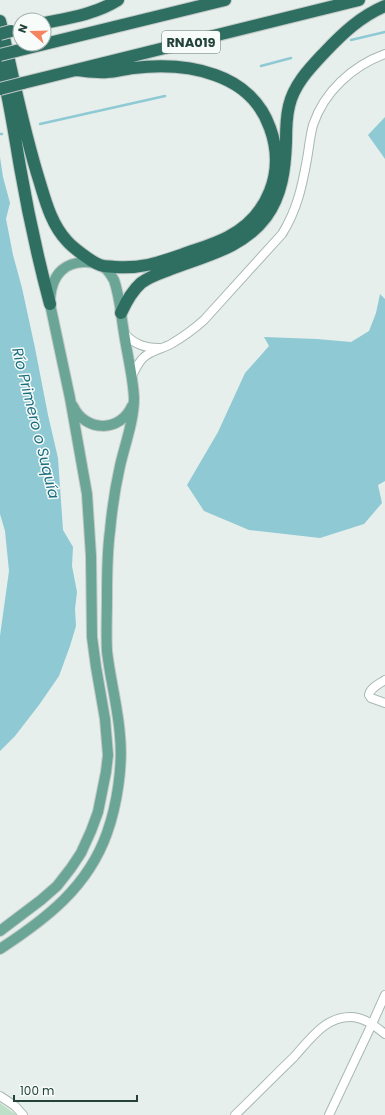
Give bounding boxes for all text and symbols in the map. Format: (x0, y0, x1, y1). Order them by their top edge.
north arrow (12, 12, 52, 52)
text: N (14, 22, 32, 35)
road number: RNA019 (162, 31, 220, 53)
water label: Río Primero o Suquía (7, 345, 65, 501)
scale bar (14, 1077, 137, 1103)
text: 100 m (20, 1082, 54, 1099)

